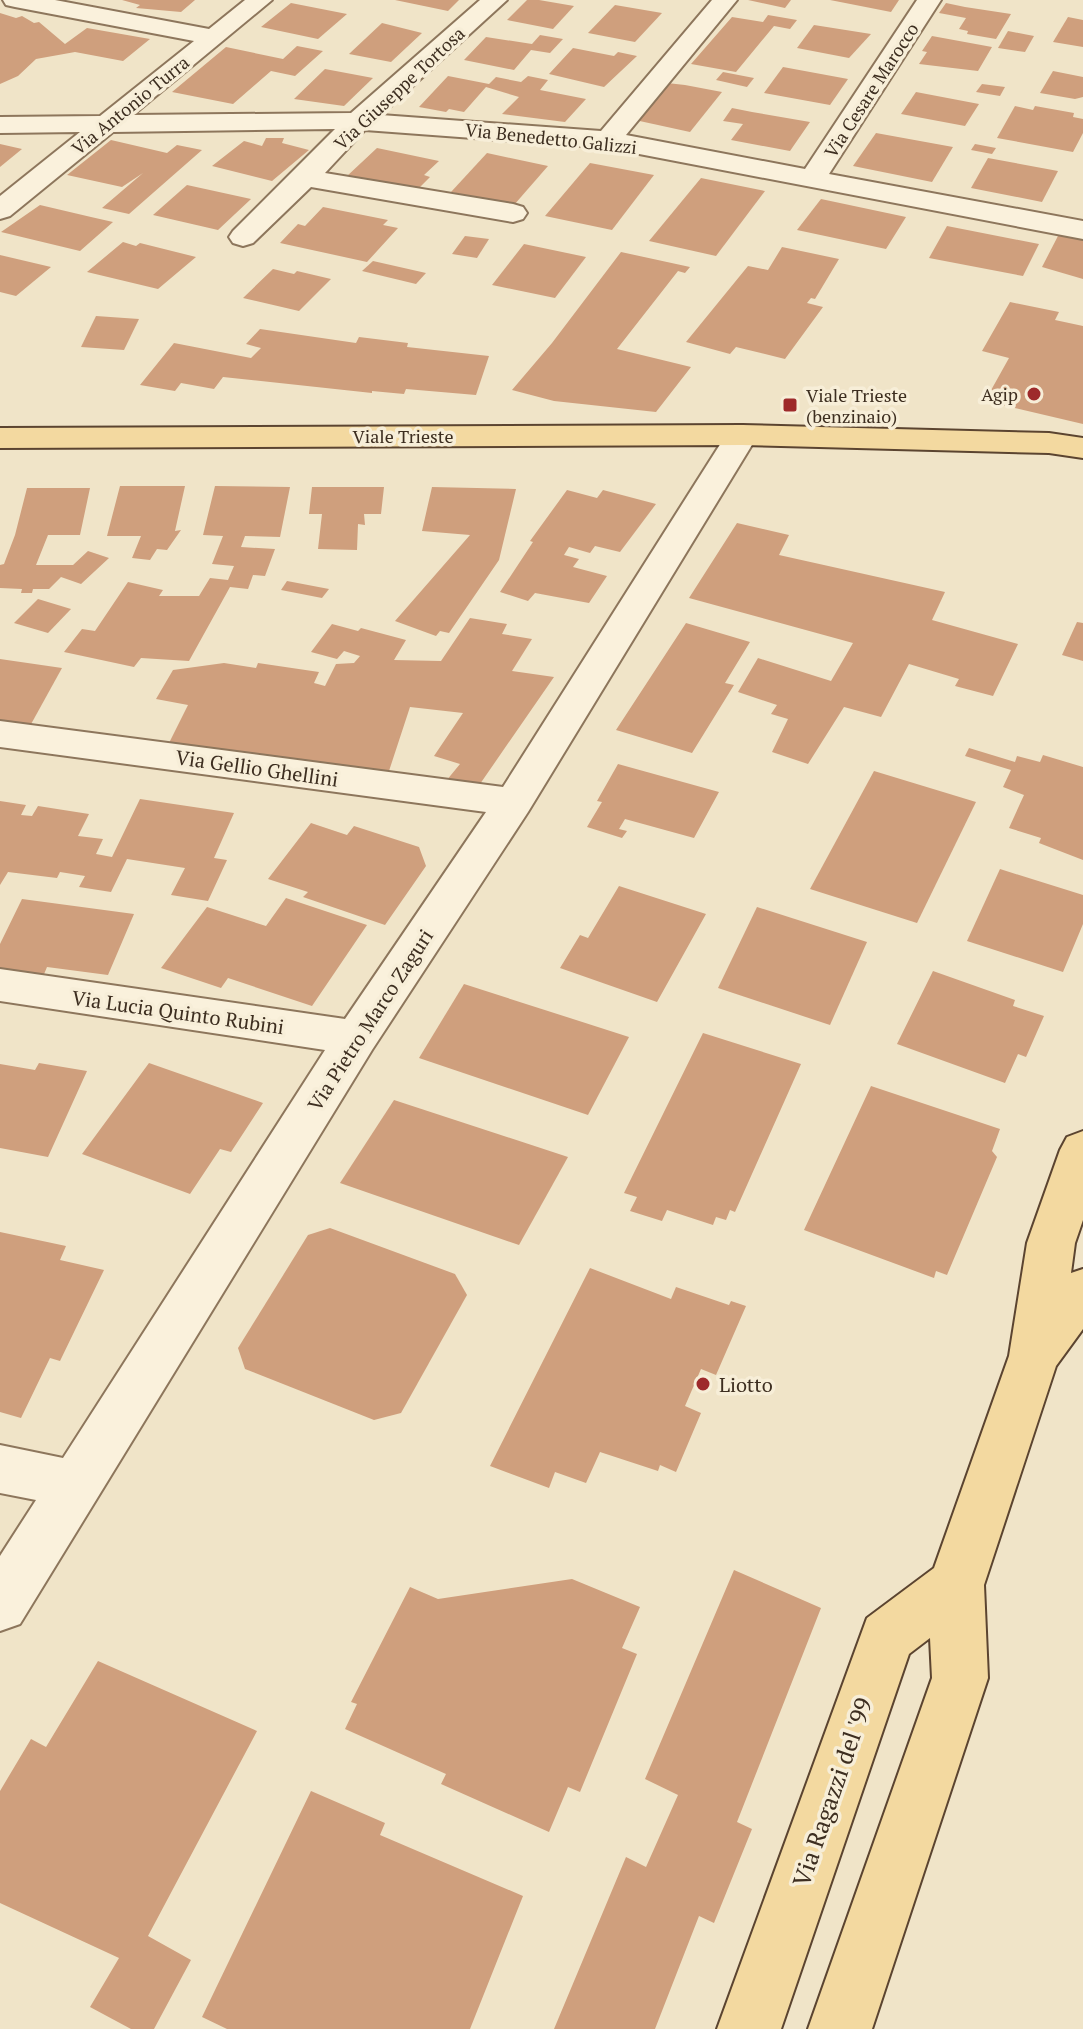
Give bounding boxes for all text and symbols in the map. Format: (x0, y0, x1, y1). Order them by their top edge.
street label: Via Cesare Marocco (818, 18, 924, 162)
street label: Via Giuseppe Tortosa (329, 21, 469, 155)
street label: Via Antonio Turra (66, 50, 194, 160)
street label: Via Benedetto Galizzi (464, 117, 638, 159)
place label: Agip (981, 382, 1018, 406)
place label: Viale Trieste (benzinaio) (806, 383, 907, 428)
marker: Agip (1025, 385, 1043, 403)
marker: Viale Trieste (benzinaio) (781, 396, 799, 414)
street label: Viale Trieste (352, 424, 454, 448)
street label: Via Gellio Ghellini (174, 743, 340, 793)
street label: Via Pietro Marco Zaguri (301, 924, 439, 1116)
street label: Via Lucia Quinto Rubini (70, 984, 286, 1040)
place label: Liotto (719, 1371, 773, 1398)
marker: Liotto (694, 1375, 712, 1393)
street label: Via Ragazzi del '99 (785, 1693, 879, 1891)

